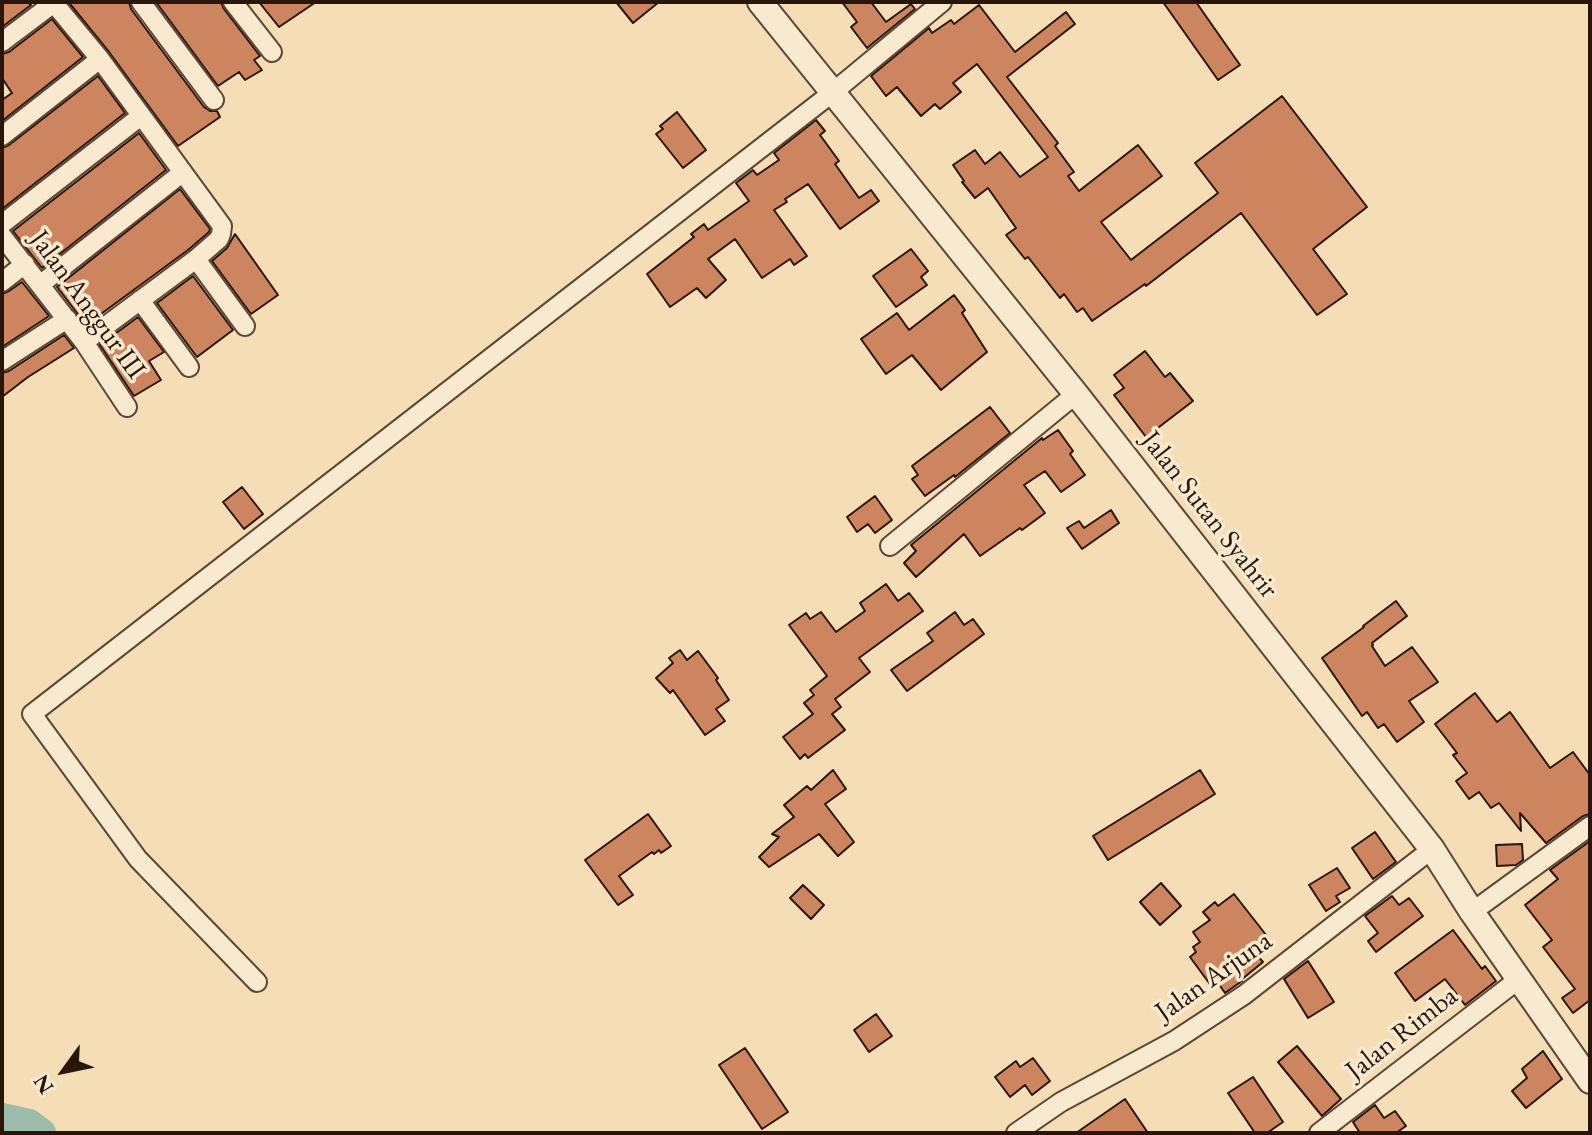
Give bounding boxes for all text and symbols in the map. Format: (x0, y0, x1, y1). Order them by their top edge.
street label: Jalan Anggur III (22, 224, 152, 386)
street label: Jalan Sutan Syahrir (1133, 425, 1285, 605)
street label: Jalan Arjuna (1149, 925, 1279, 1029)
street label: Jalan Rimba (1339, 980, 1465, 1088)
north arrow (24, 1031, 104, 1111)
text: N (26, 1069, 60, 1100)

